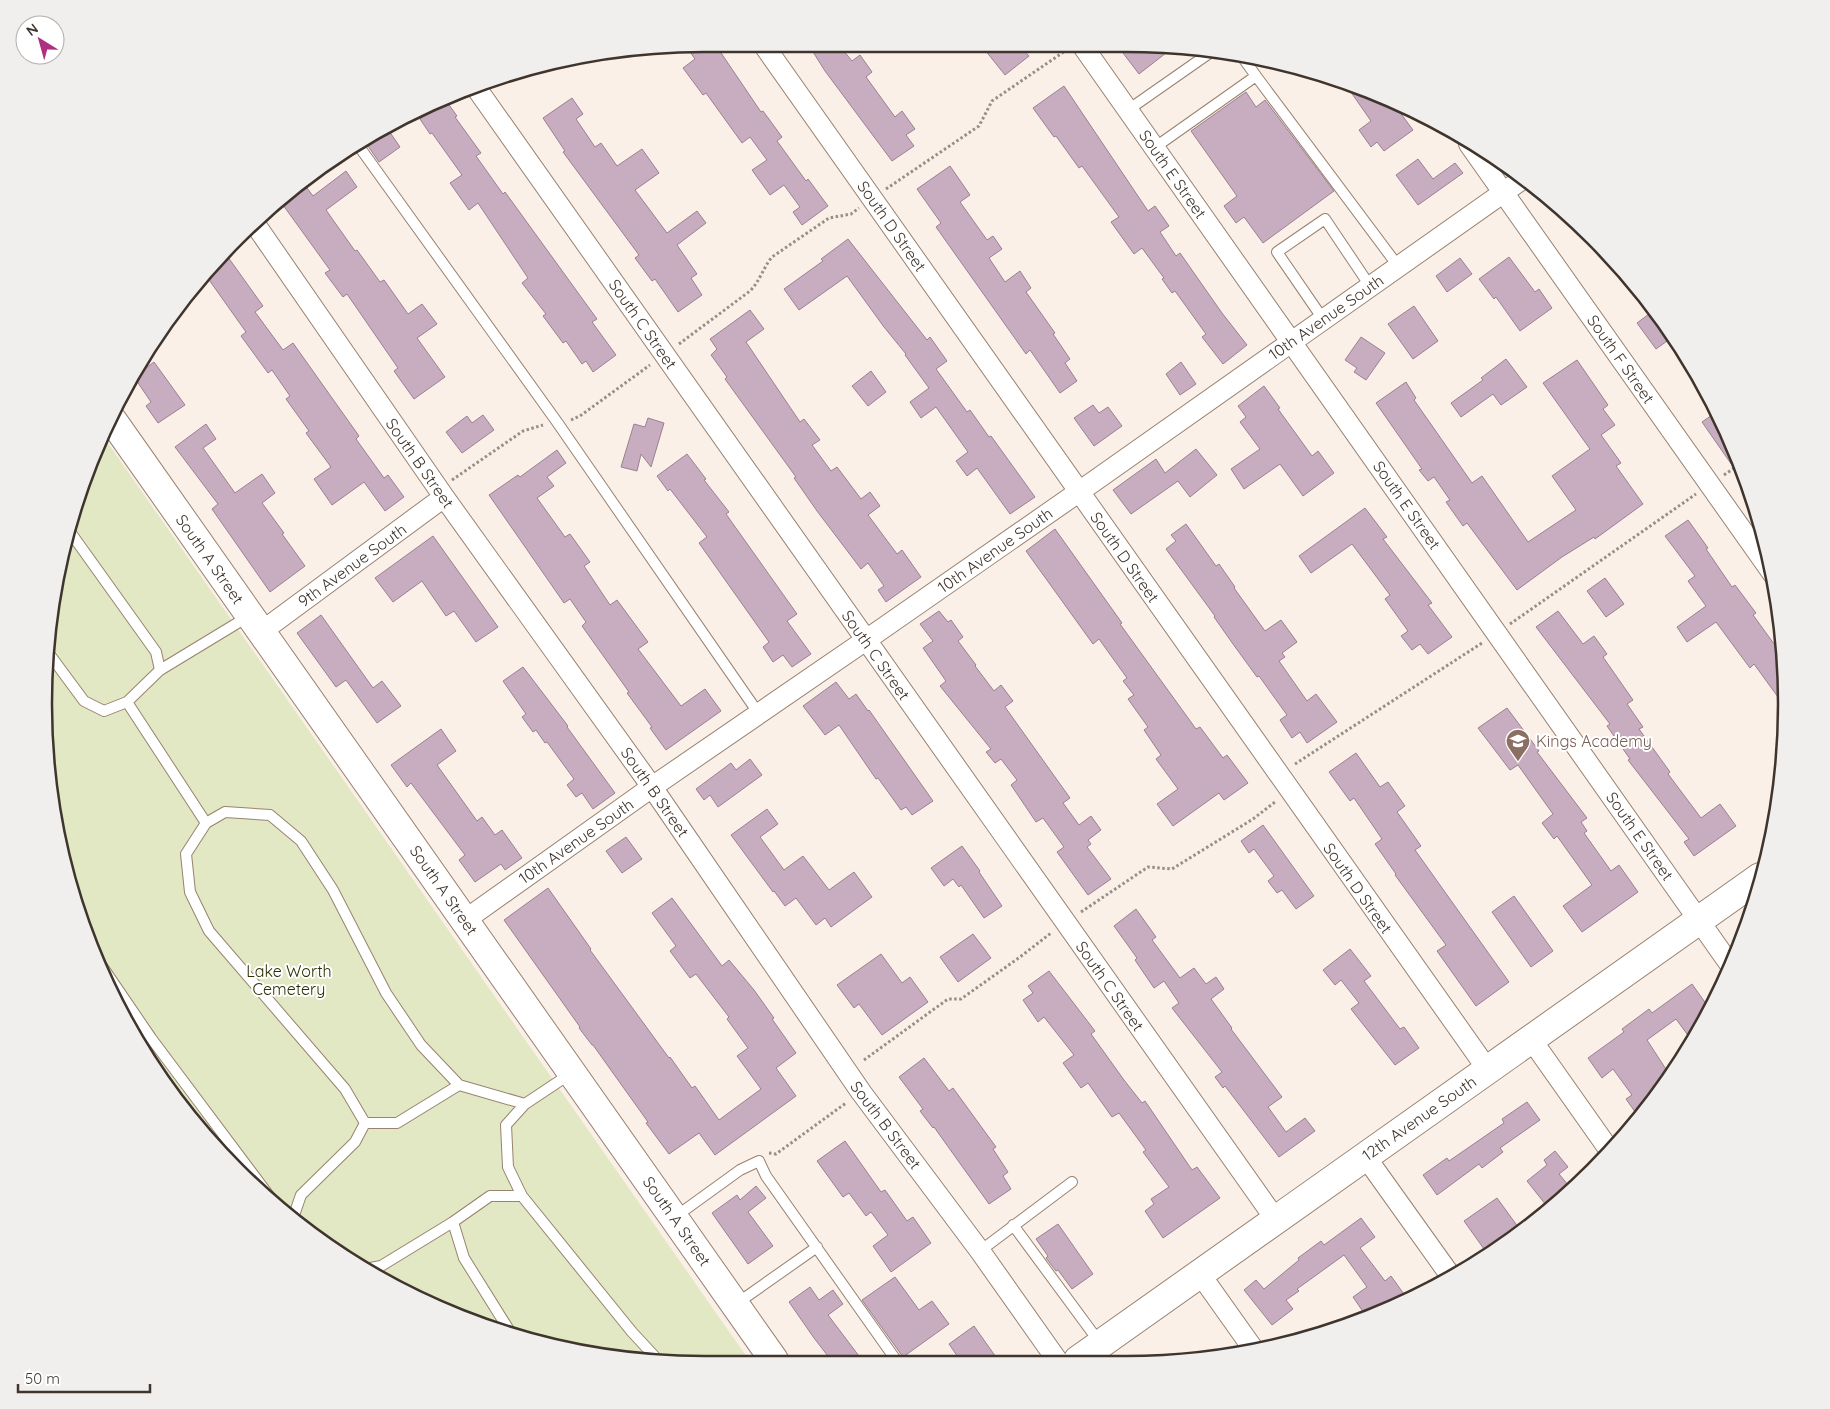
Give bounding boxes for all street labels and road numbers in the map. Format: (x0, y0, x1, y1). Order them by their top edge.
street label: South E Street (1135, 126, 1211, 222)
street label: South D Street (853, 177, 931, 275)
street label: 10th Avenue South (1265, 270, 1387, 364)
street label: South C Street (605, 275, 681, 373)
street label: South F Street (1583, 311, 1659, 407)
street label: South B Street (382, 414, 458, 512)
street label: South E Street (1369, 457, 1445, 553)
street label: 10th Avenue South (934, 503, 1056, 597)
street label: South D Street (1086, 508, 1164, 606)
street label: South A Street (172, 510, 248, 608)
street label: 9th Avenue South (294, 519, 410, 611)
street label: South C Street (838, 606, 914, 704)
street label: South B Street (617, 743, 693, 841)
street label: South E Street (1602, 788, 1678, 884)
street label: 10th Avenue South (515, 794, 637, 888)
street label: South D Street (1319, 839, 1397, 937)
street label: South A Street (406, 841, 482, 939)
street label: South C Street (1072, 937, 1148, 1035)
street label: 12th Avenue South (1358, 1071, 1480, 1165)
street label: South B Street (846, 1077, 926, 1173)
street label: South A Street (639, 1172, 715, 1270)

